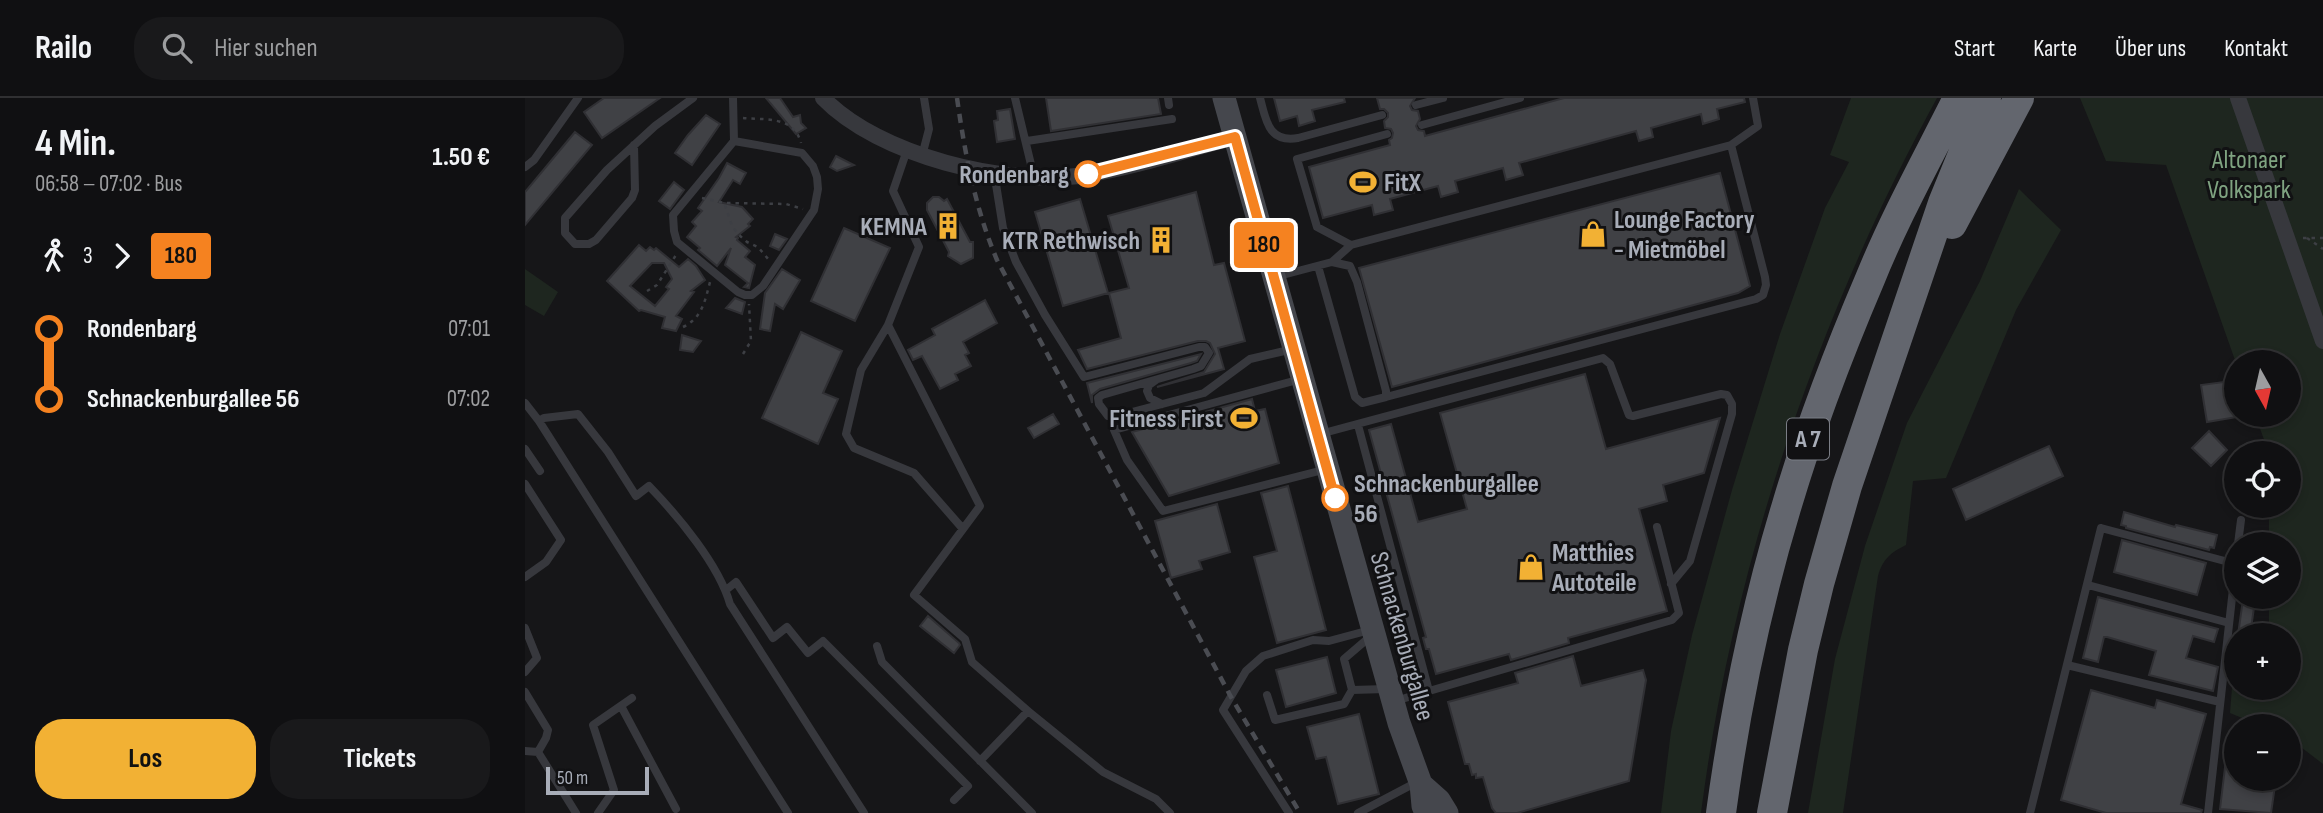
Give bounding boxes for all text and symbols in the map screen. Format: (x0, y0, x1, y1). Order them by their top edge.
search box (134, 17, 624, 80)
text: Railo (35, 28, 92, 68)
icon: search (158, 29, 196, 67)
text: Hier suchen (214, 33, 318, 64)
text: Start (1954, 34, 1995, 63)
text: Karte (2033, 34, 2077, 63)
text: Über uns (2115, 34, 2186, 63)
text: Kontakt (2224, 34, 2288, 63)
text: 4 Min. (35, 121, 116, 166)
text: 1.50 € (432, 142, 490, 173)
park label: Altonaer Volkspark (2207, 145, 2291, 206)
place label: Rondenbarg (959, 160, 1069, 191)
marker: Rondenbarg (1075, 161, 1101, 187)
sports icon: FitX (1348, 167, 1378, 197)
place label: FitX (1384, 168, 1422, 199)
text: 06:58 – 07:02 · Bus (35, 170, 182, 198)
place label: Lounge Factory - Mietmöbel (1614, 205, 1755, 266)
building icon: KEMNA (933, 211, 963, 241)
place label: KEMNA (860, 212, 928, 243)
shop icon: Lounge Factory - Mietmöbel (1578, 219, 1608, 249)
line badge: 180 (1224, 222, 1304, 268)
building icon: KTR Rethwisch (1146, 225, 1176, 255)
place label: KTR Rethwisch (1002, 226, 1140, 257)
text: 180 (1248, 230, 1280, 259)
icon: walk (35, 237, 73, 275)
icon: forward (103, 237, 141, 275)
text: 180 (165, 241, 197, 270)
text: 3 (83, 242, 93, 270)
text: Rondenbarg (87, 314, 197, 345)
text: 07:01 (448, 315, 490, 343)
north arrow (2224, 350, 2301, 427)
map controls (2224, 350, 2301, 791)
text: Schnackenburgallee 56 (87, 384, 300, 415)
text: 07:02 (447, 385, 490, 413)
sports icon: Fitness First (1229, 403, 1259, 433)
place label: Fitness First (1109, 404, 1223, 435)
road number: A 7 (1787, 418, 1829, 460)
button: locate (2224, 441, 2301, 518)
place label: Schnackenburgallee 56 (1354, 469, 1539, 530)
marker: Schnackenburgallee 56 (1322, 485, 1348, 511)
button: layers (2224, 532, 2301, 609)
place label: Matthies Autoteile (1551, 538, 1637, 599)
street label: Schnackenburgallee (1363, 548, 1440, 724)
shop icon: Matthies Autoteile (1516, 552, 1546, 582)
button: + (2224, 623, 2301, 700)
button: − (2224, 714, 2301, 791)
button: Los (35, 719, 256, 799)
button: Tickets (270, 719, 490, 799)
scale bar (546, 764, 649, 796)
text: 50 m (557, 767, 588, 790)

